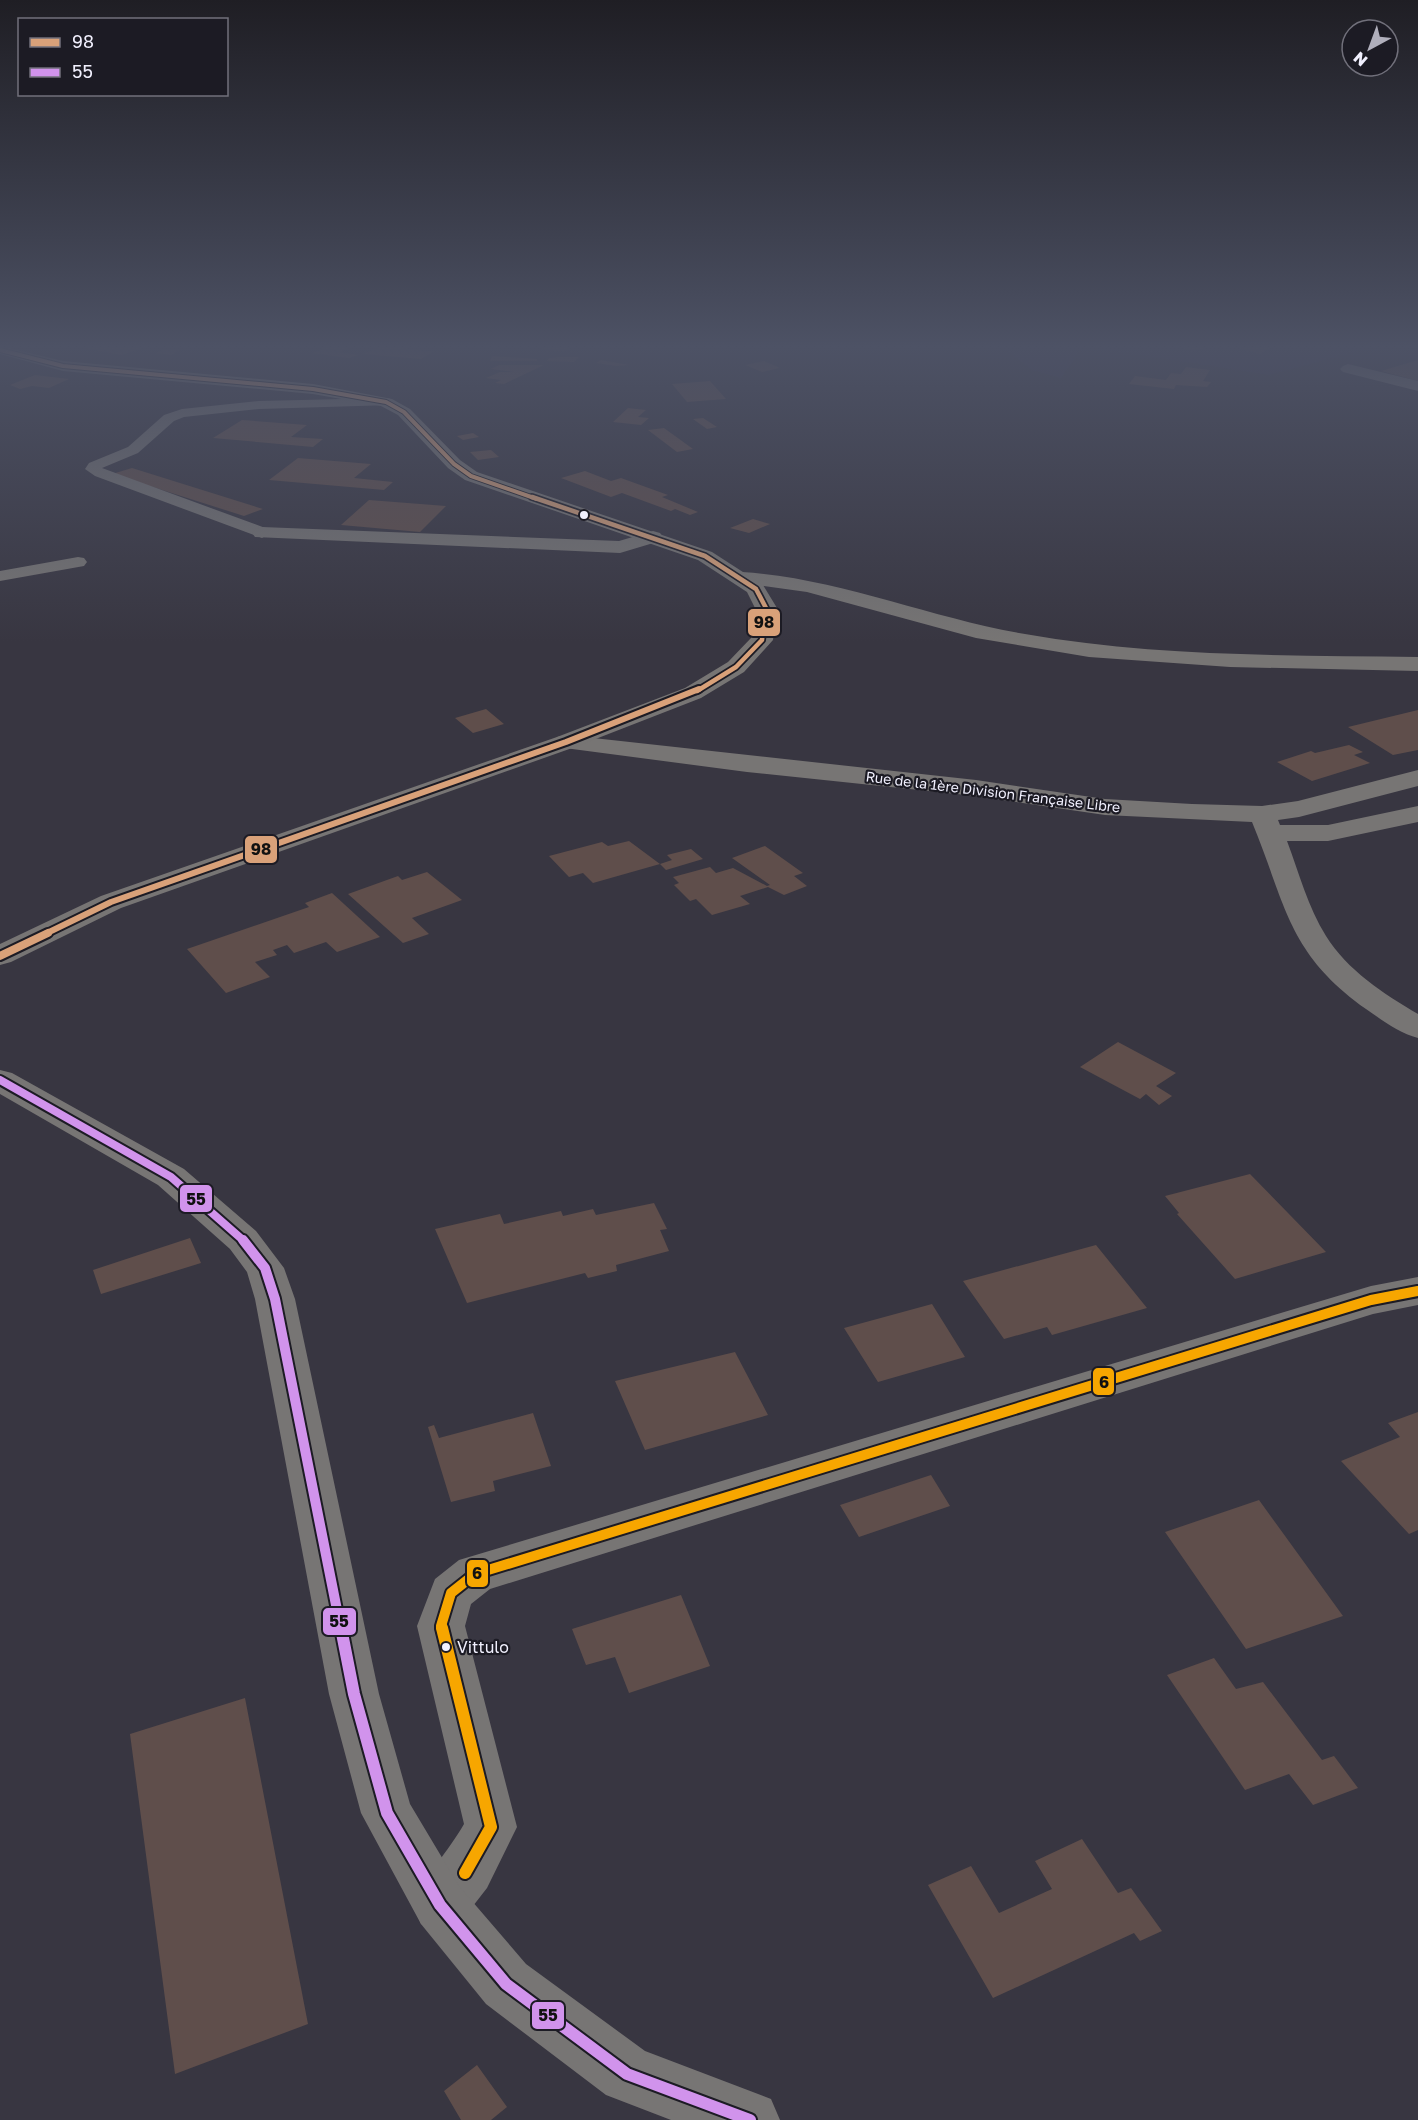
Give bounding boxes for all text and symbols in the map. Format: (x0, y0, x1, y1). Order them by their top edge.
legend (18, 18, 228, 96)
north arrow (1340, 18, 1400, 78)
text: 98 (72, 30, 94, 52)
text: N (1349, 48, 1371, 71)
text: 55 (72, 60, 93, 82)
unlabelled marker (578, 509, 590, 521)
line badge: 98 (747, 608, 781, 637)
text: 98 (754, 612, 774, 632)
street label: Rue de la 1ère Division Française Libre (865, 767, 1121, 816)
line badge: 98 (244, 835, 278, 864)
text: 98 (251, 839, 271, 859)
line badge: 55 (179, 1184, 213, 1213)
text: 55 (186, 1189, 206, 1209)
line badge: 6 (1092, 1367, 1115, 1396)
text: 6 (1099, 1372, 1109, 1392)
line badge: 6 (466, 1559, 489, 1588)
text: 6 (472, 1563, 482, 1583)
line badge: 55 (322, 1607, 357, 1636)
text: 55 (329, 1611, 349, 1631)
place label: Vittulo (457, 1637, 509, 1657)
marker: Vittulo (440, 1641, 452, 1653)
line badge: 55 (531, 2001, 565, 2030)
text: 55 (538, 2005, 558, 2025)

